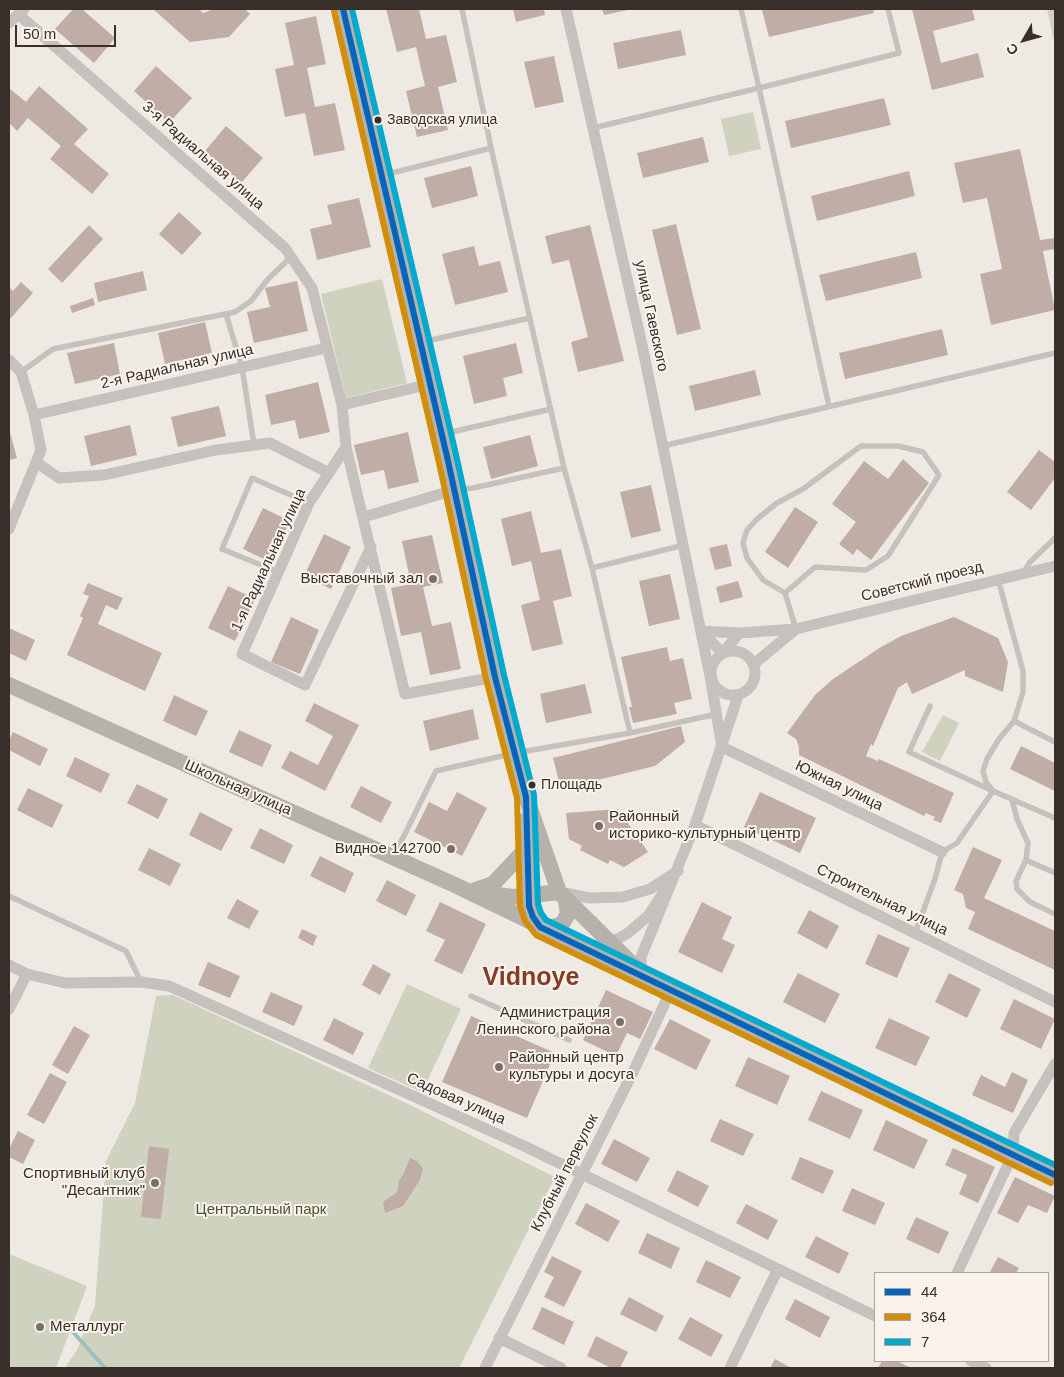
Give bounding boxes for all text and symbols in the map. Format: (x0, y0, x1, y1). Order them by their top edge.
scale bar (18, 15, 119, 47)
north arrow (999, 15, 1049, 65)
text: 50 m (23, 25, 56, 42)
text: С (1003, 40, 1022, 58)
street label: 3-я Радиальная улица (138, 98, 268, 214)
place label: Заводская улица (387, 112, 497, 128)
marker: Заводская улица (373, 115, 383, 125)
street label: улица Гаевского (630, 259, 672, 373)
street label: 2-я Радиальная улица (99, 341, 255, 393)
street label: 1-я Радиальная улица (228, 486, 310, 634)
street label: Советский проезд (859, 558, 985, 606)
place label: Выставочный зал (300, 570, 423, 588)
marker: Выставочный зал (427, 573, 439, 585)
street label: Школьная улица (182, 756, 294, 820)
street label: Южная улица (792, 757, 886, 815)
place label: Площадь (541, 777, 602, 793)
marker: Площадь (527, 780, 537, 790)
place label: Районный историко-культурный центр (609, 808, 801, 843)
marker: Районный историко-культурный центр (593, 820, 605, 832)
place label: Видное 142700 (335, 840, 441, 858)
marker: Видное 142700 (445, 843, 457, 855)
street label: Строительная улица (813, 860, 951, 940)
district label: Vidnoye (483, 963, 579, 993)
place label: Администрация Ленинского района (477, 1004, 610, 1039)
marker: Администрация Ленинского района (614, 1016, 626, 1028)
place label: Районный центр культуры и досуга (509, 1049, 634, 1084)
marker: Районный центр культуры и досуга (493, 1061, 505, 1073)
street label: Садовая улица (404, 1069, 508, 1129)
street label: Клубный переулок (528, 1111, 602, 1235)
place label: Спортивный клуб "Десантник" (23, 1165, 145, 1200)
marker: Спортивный клуб "Десантник" (149, 1177, 161, 1189)
park label: Центральный парк (196, 1201, 326, 1219)
legend (874, 1272, 1049, 1362)
text: 44 (921, 1283, 938, 1300)
text: 364 (921, 1308, 946, 1325)
place label: Металлург (50, 1318, 124, 1336)
marker: Металлург (34, 1321, 46, 1333)
text: 7 (921, 1333, 929, 1350)

